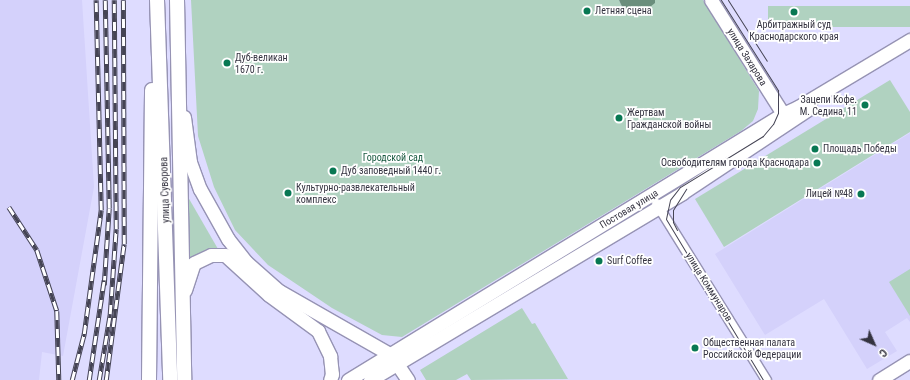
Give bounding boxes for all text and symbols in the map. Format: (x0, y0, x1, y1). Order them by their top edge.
place label: Летняя сцена (595, 5, 652, 17)
marker: Летняя сцена (582, 6, 592, 16)
marker: Арбитражный суд Краснодарского края (789, 7, 799, 17)
place label: Арбитражный суд Краснодарского края (749, 18, 839, 42)
street label: улица Захарова (725, 26, 769, 88)
place label: Дуб-великан 1670 г. (235, 51, 288, 74)
marker: Дуб-великан 1670 г. (222, 58, 232, 68)
place label: Зацепи Кофе. М. Седина, 11 (800, 93, 857, 116)
marker: Зацепи Кофе. М. Седина, 11 (860, 100, 870, 110)
place label: Жертвам Гражданской войны (627, 106, 711, 130)
marker: Жертвам Гражданской войны (614, 113, 624, 123)
place label: Площадь Победы (823, 143, 897, 155)
marker: Площадь Победы (810, 144, 820, 154)
park label: Городской сад (363, 152, 423, 164)
street label: улица Суворова (158, 157, 172, 223)
place label: Освободителям города Краснодара (661, 157, 809, 169)
marker: Освободителям города Краснодара (812, 158, 822, 168)
place label: Дуб заповедный 1440 г. (341, 165, 441, 177)
marker: Дуб заповедный 1440 г. (328, 166, 338, 176)
place label: Культурно-развлекательный комплекс (296, 181, 415, 204)
street label: Постовая улица (598, 187, 660, 231)
marker: Культурно-развлекательный комплекс (283, 188, 293, 198)
place label: Лицей №48 (806, 188, 853, 200)
marker: Лицей №48 (856, 189, 866, 199)
street label: улица Коммунаров (683, 250, 735, 324)
place label: Surf Coffee (607, 255, 652, 267)
marker: Surf Coffee (594, 256, 604, 266)
north arrow (854, 324, 894, 364)
place label: Общественная палата Российской Федерации (703, 336, 801, 360)
marker: Общественная палата Российской Федерации (690, 343, 700, 353)
text: С (876, 346, 890, 360)

